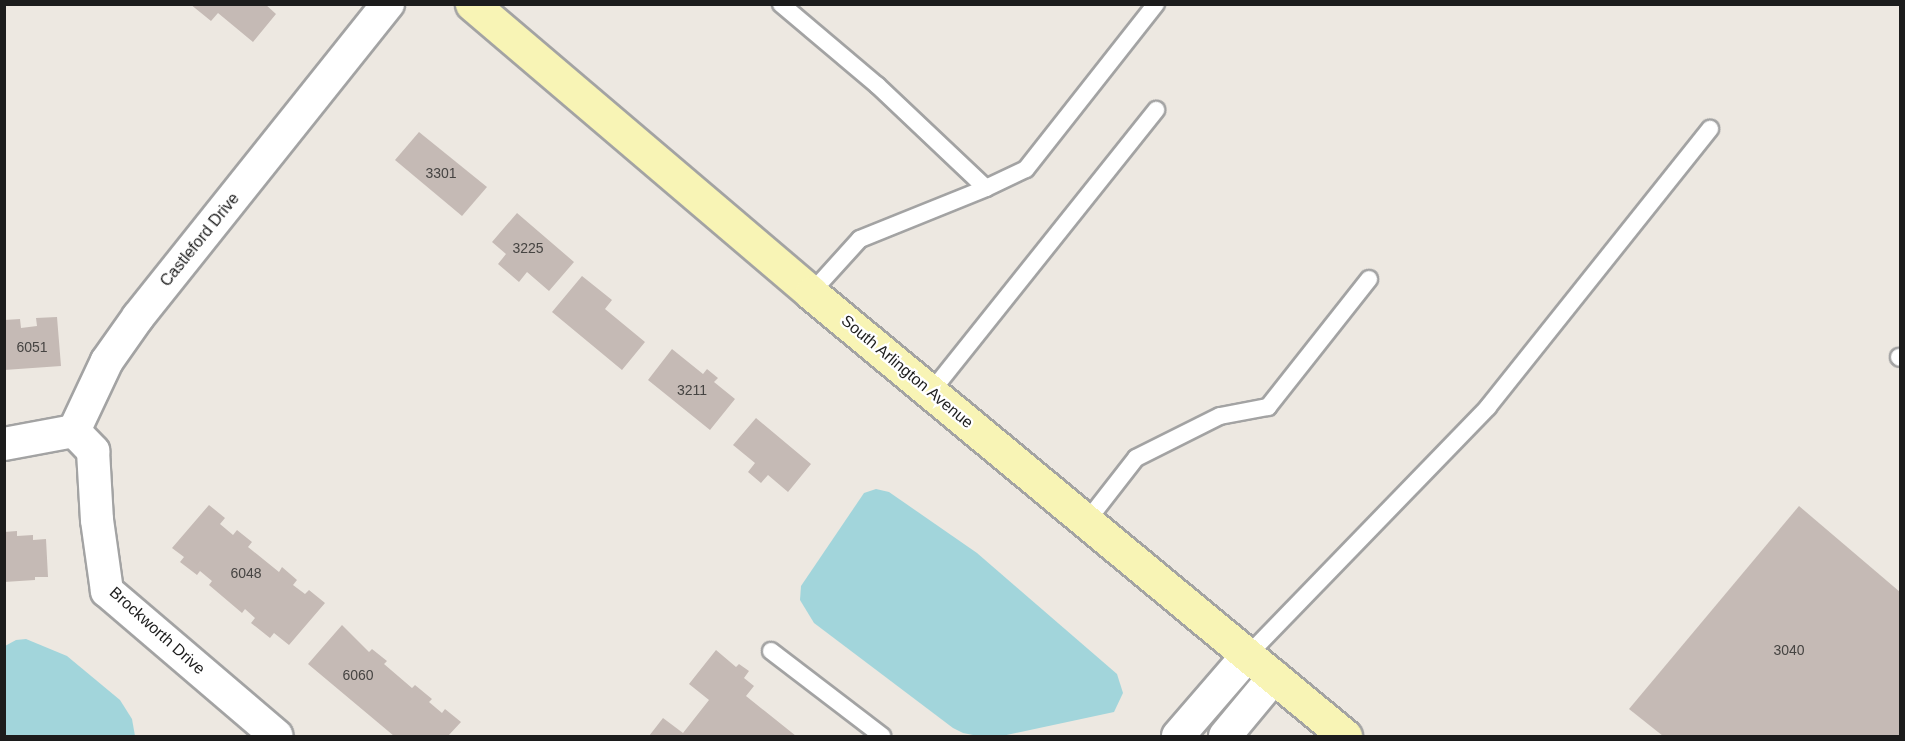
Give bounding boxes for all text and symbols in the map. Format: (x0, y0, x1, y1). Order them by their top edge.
house number: 3301 (425, 165, 457, 181)
street label: Castleford Drive (156, 189, 244, 291)
house number: 3225 (512, 240, 544, 256)
street label: South Arlington Avenue (837, 311, 977, 433)
house number: 6051 (16, 339, 48, 355)
house number: 3211 (677, 382, 707, 398)
house number: 6048 (230, 565, 262, 581)
street label: Brockworth Drive (105, 583, 209, 679)
house number: 3040 (1773, 642, 1805, 658)
house number: 6060 (342, 667, 374, 683)

